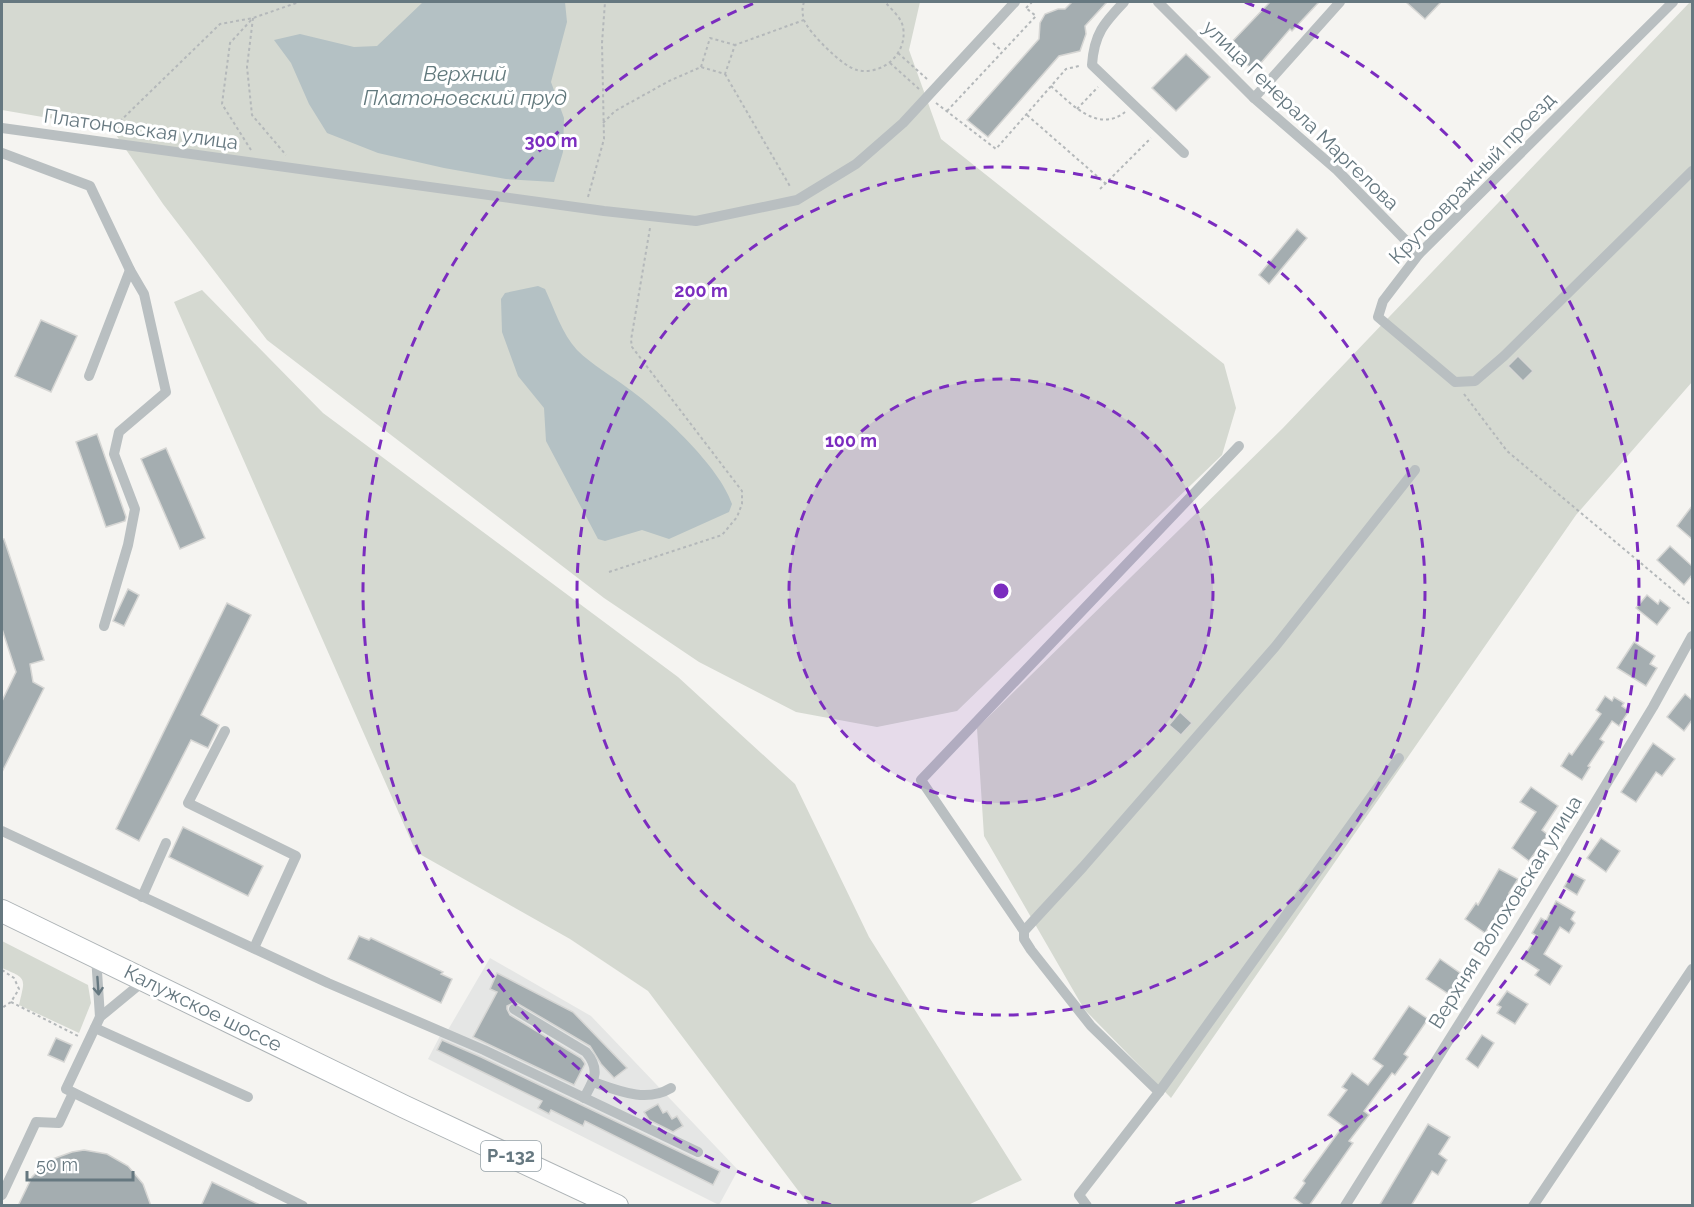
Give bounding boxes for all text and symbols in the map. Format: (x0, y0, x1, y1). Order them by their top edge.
street label: улица Генерала Маргелова (1198, 15, 1404, 215)
water label: Верхний Платоновский пруд (363, 61, 567, 110)
street label: Крутоовражный проезд (1384, 87, 1560, 269)
street label: Платоновская улица (42, 103, 240, 155)
text: 300 m (524, 130, 578, 151)
text: 200 m (674, 280, 728, 301)
text: 100 m (825, 430, 877, 451)
centre of rings (991, 581, 1011, 601)
street label: Верхняя Волоховская улица (1423, 791, 1587, 1033)
street label: Калужское шоссе (120, 959, 286, 1057)
one-way arrow (93, 976, 104, 996)
road number: Р-132 (481, 1141, 541, 1171)
scale bar (27, 1144, 134, 1182)
text: 50 m (36, 1154, 78, 1175)

